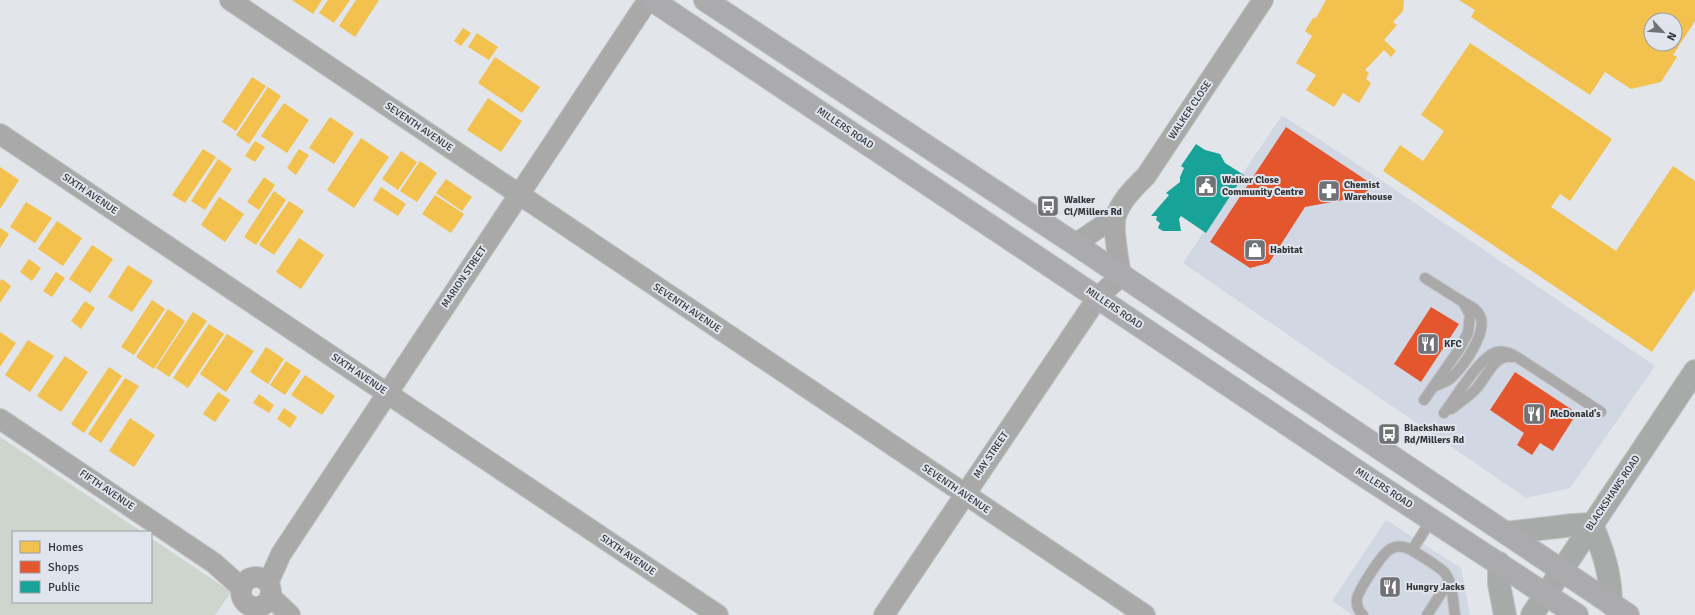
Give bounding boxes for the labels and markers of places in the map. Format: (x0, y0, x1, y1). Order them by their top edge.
public building icon: Walker Close Community Centre (1193, 173, 1219, 199)
place label: Walker Close Community Centre (1222, 174, 1303, 198)
pharmacy icon: Chemist Warehouse (1316, 178, 1342, 204)
place label: Chemist Warehouse (1344, 179, 1392, 203)
bus stop icon: Walker Cl/Millers Rd (1035, 193, 1061, 219)
place label: Walker Cl/Millers Rd (1064, 194, 1123, 218)
shop icon: Habitat (1242, 237, 1268, 263)
place label: Habitat (1270, 244, 1303, 256)
restaurant icon: KFC (1415, 331, 1441, 357)
place label: KFC (1444, 338, 1462, 350)
restaurant icon: McDonald's (1521, 401, 1547, 427)
place label: McDonald's (1550, 408, 1601, 420)
bus stop icon: Blackshaws Rd/Millers Rd (1376, 421, 1402, 447)
place label: Blackshaws Rd/Millers Rd (1404, 422, 1465, 446)
restaurant icon: Hungry Jacks (1377, 574, 1403, 600)
place label: Hungry Jacks (1406, 581, 1465, 593)

